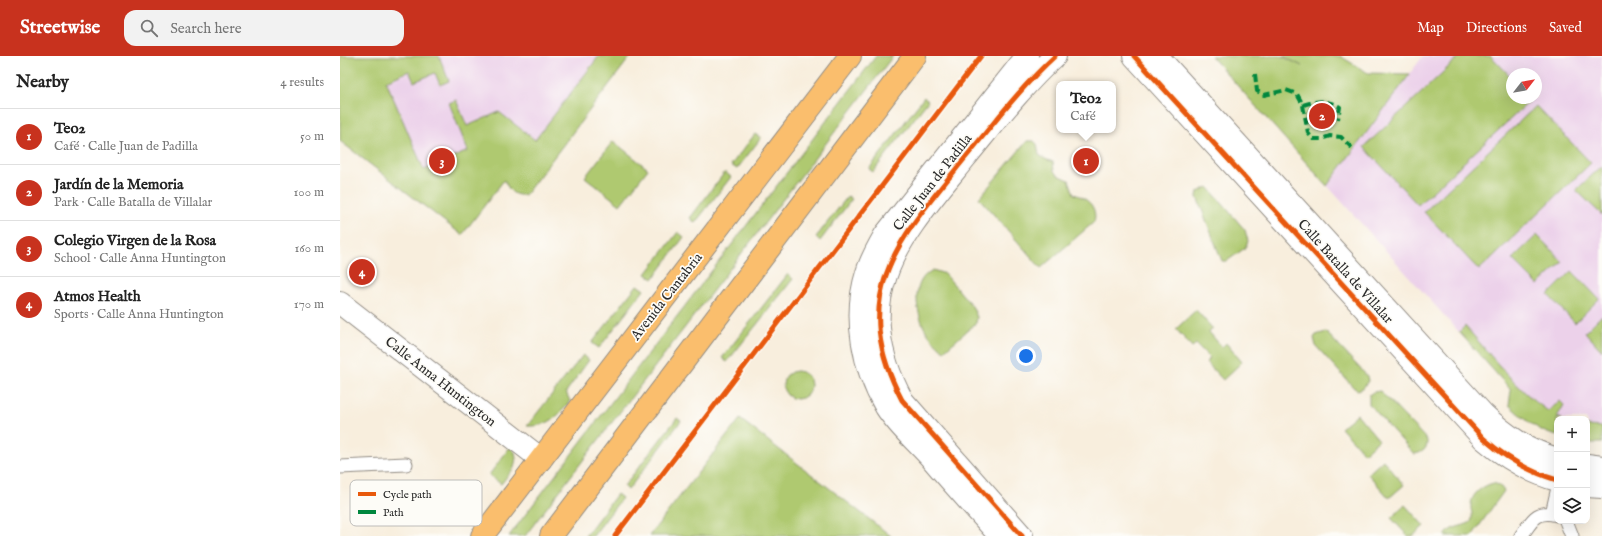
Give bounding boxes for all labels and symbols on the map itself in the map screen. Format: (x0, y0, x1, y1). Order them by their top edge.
north arrow (1506, 68, 1542, 104)
pin: 2 (1309, 101, 1335, 131)
street label: Calle Juan de Padilla (889, 130, 977, 235)
pin: 3 (429, 146, 455, 176)
pin: 1 (1073, 146, 1099, 176)
street label: Calle Batalla de Villalar (1294, 216, 1397, 328)
street label: Avenida Cantabria (626, 249, 707, 345)
pin: 4 (349, 257, 375, 287)
street label: Calle Anna Huntington (381, 333, 500, 431)
your location (1016, 346, 1036, 366)
legend (350, 480, 482, 526)
text: Cycle path (383, 488, 432, 502)
text: Path (383, 506, 404, 520)

